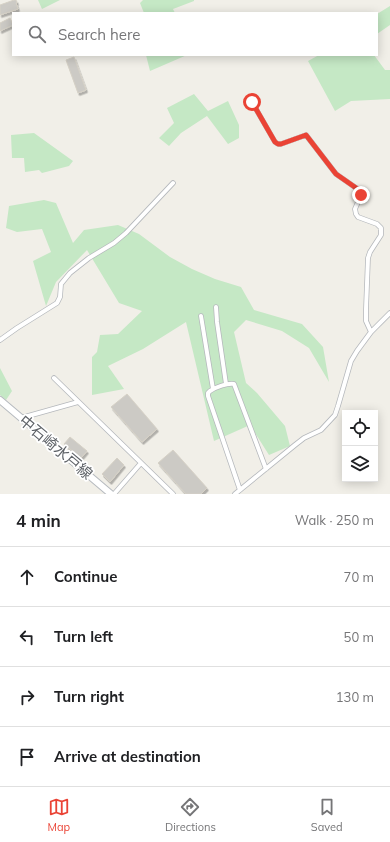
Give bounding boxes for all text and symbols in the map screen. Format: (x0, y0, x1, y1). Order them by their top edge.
search box (12, 12, 378, 56)
icon: search (26, 23, 48, 45)
text: Search here (58, 25, 140, 44)
route start (243, 93, 261, 111)
route end (352, 186, 370, 204)
map controls (342, 410, 378, 482)
button: locate (342, 410, 378, 446)
street label: 中石崎水戸線 (15, 411, 97, 483)
button: layers (342, 446, 378, 482)
text: 4 min (16, 510, 61, 531)
text: Walk · 250 m (295, 512, 374, 528)
icon: ahead (16, 566, 38, 588)
text: Continue (54, 567, 117, 586)
text: 70 m (344, 569, 374, 585)
icon: left (16, 626, 38, 648)
text: Turn left (54, 627, 113, 646)
text: 50 m (344, 629, 374, 645)
icon: right (16, 686, 38, 708)
text: Turn right (54, 687, 124, 706)
text: 130 m (336, 689, 374, 705)
icon: arrive (16, 746, 38, 768)
text: Arrive at destination (54, 747, 201, 766)
tab: Map (47, 796, 70, 834)
tab: Directions (165, 796, 216, 834)
tab: Saved (311, 796, 343, 834)

